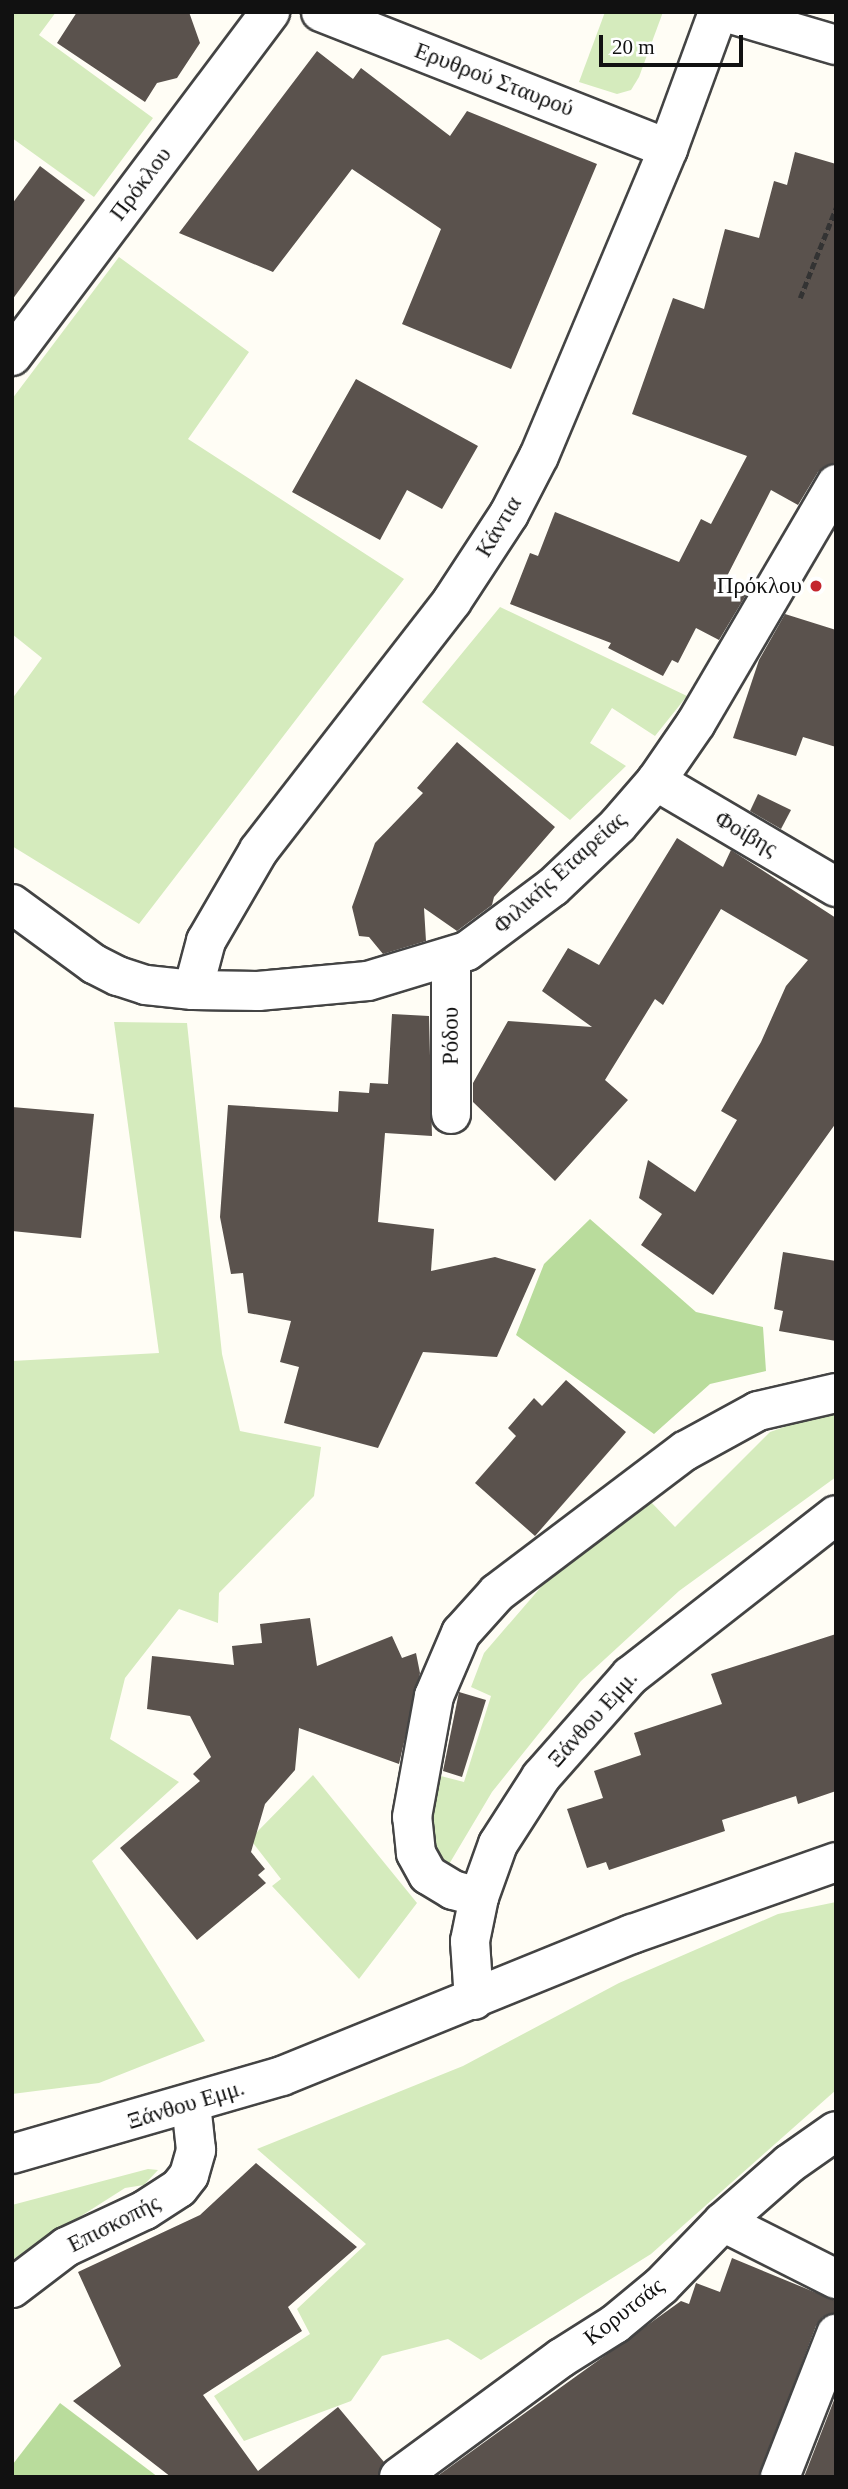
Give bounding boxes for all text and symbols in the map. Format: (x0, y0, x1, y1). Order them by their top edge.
scale bar (603, 21, 746, 65)
text: 20 m (612, 35, 655, 59)
street label: Ερυθρού Σταυρού (411, 37, 577, 123)
street label: Πρόκλου (104, 142, 178, 226)
street label: Κάντια (470, 492, 528, 562)
place label: Πρόκλου (717, 572, 802, 600)
marker: Πρόκλου (808, 578, 824, 594)
street label: Φοίβης (710, 805, 782, 863)
street label: Φιλικής Εταιρείας (488, 806, 632, 940)
street label: Ρόδου (437, 1007, 465, 1065)
street label: Ξάνθου Εμμ. (542, 1665, 644, 1773)
street label: Ξάνθου Εμμ. (124, 2074, 248, 2136)
street label: Επισκοπής (63, 2189, 165, 2259)
street label: Κορυτσάς (579, 2272, 669, 2352)

